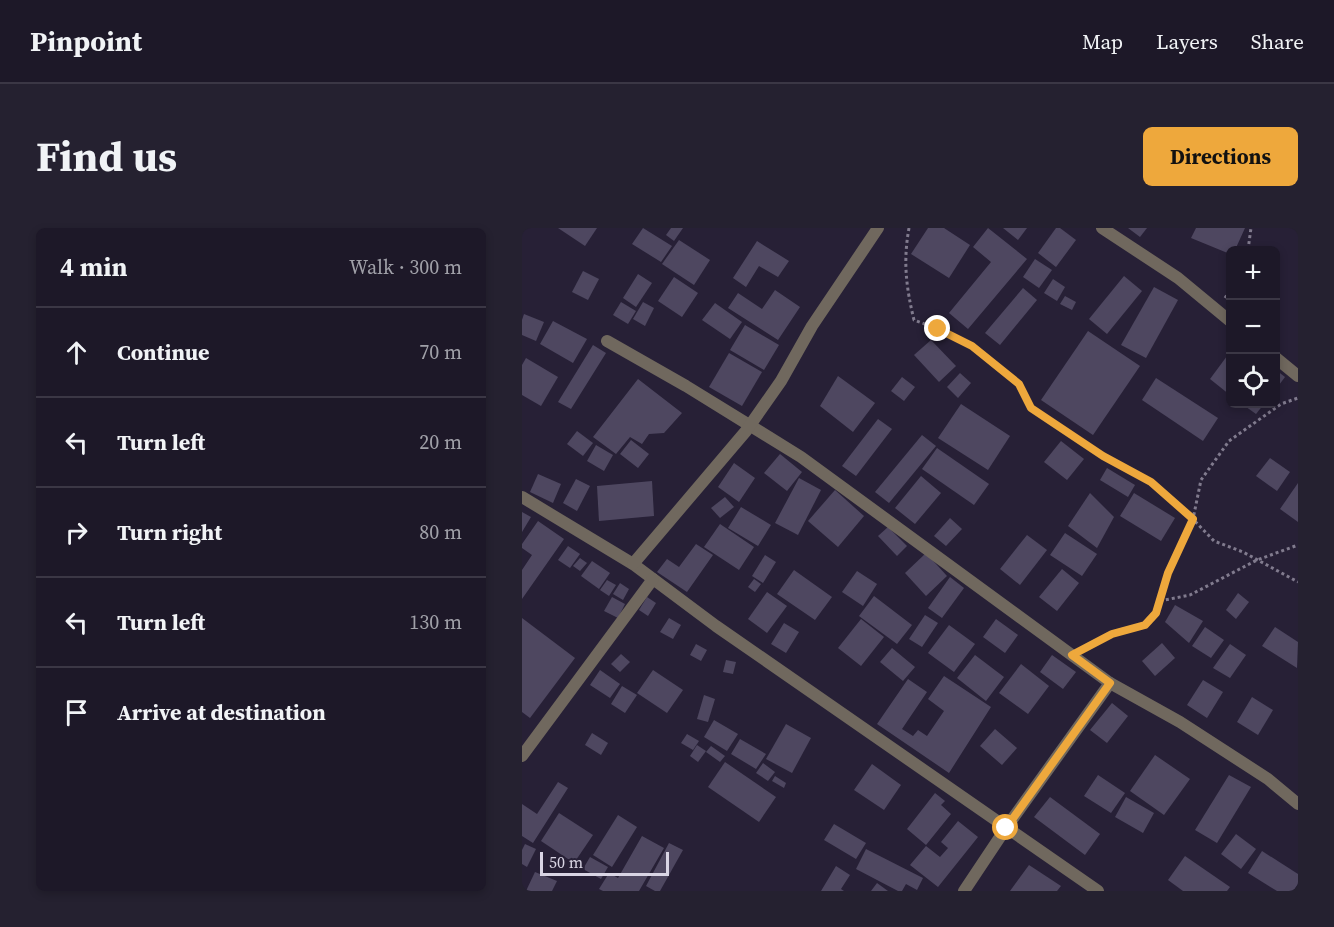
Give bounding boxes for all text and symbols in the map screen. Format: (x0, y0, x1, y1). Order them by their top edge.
text: Pinpoint (30, 22, 142, 60)
text: Map (1082, 27, 1123, 56)
text: Layers (1156, 27, 1218, 56)
text: Share (1251, 27, 1304, 56)
text: Find us (36, 127, 177, 185)
button: Directions (1143, 127, 1298, 186)
map controls (1226, 246, 1280, 408)
button: + (1226, 246, 1280, 300)
text: 4 min (60, 249, 127, 285)
text: Walk · 300 m (349, 253, 462, 281)
button: − (1226, 300, 1280, 354)
route end (924, 315, 950, 341)
icon: ahead (60, 336, 93, 369)
text: Continue (117, 337, 210, 367)
text: 70 m (419, 338, 462, 366)
button: locate (1226, 354, 1280, 408)
icon: left (60, 426, 93, 459)
text: Turn left (117, 427, 205, 457)
text: 20 m (419, 428, 462, 456)
icon: right (60, 516, 93, 549)
text: Turn right (117, 517, 222, 547)
text: 80 m (419, 518, 462, 546)
icon: left (60, 606, 93, 639)
text: Turn left (117, 607, 205, 637)
text: 130 m (409, 608, 462, 636)
icon: arrive (60, 696, 93, 729)
text: Arrive at destination (117, 697, 326, 727)
route start (992, 814, 1018, 840)
scale bar (540, 849, 669, 876)
text: 50 m (549, 851, 583, 873)

